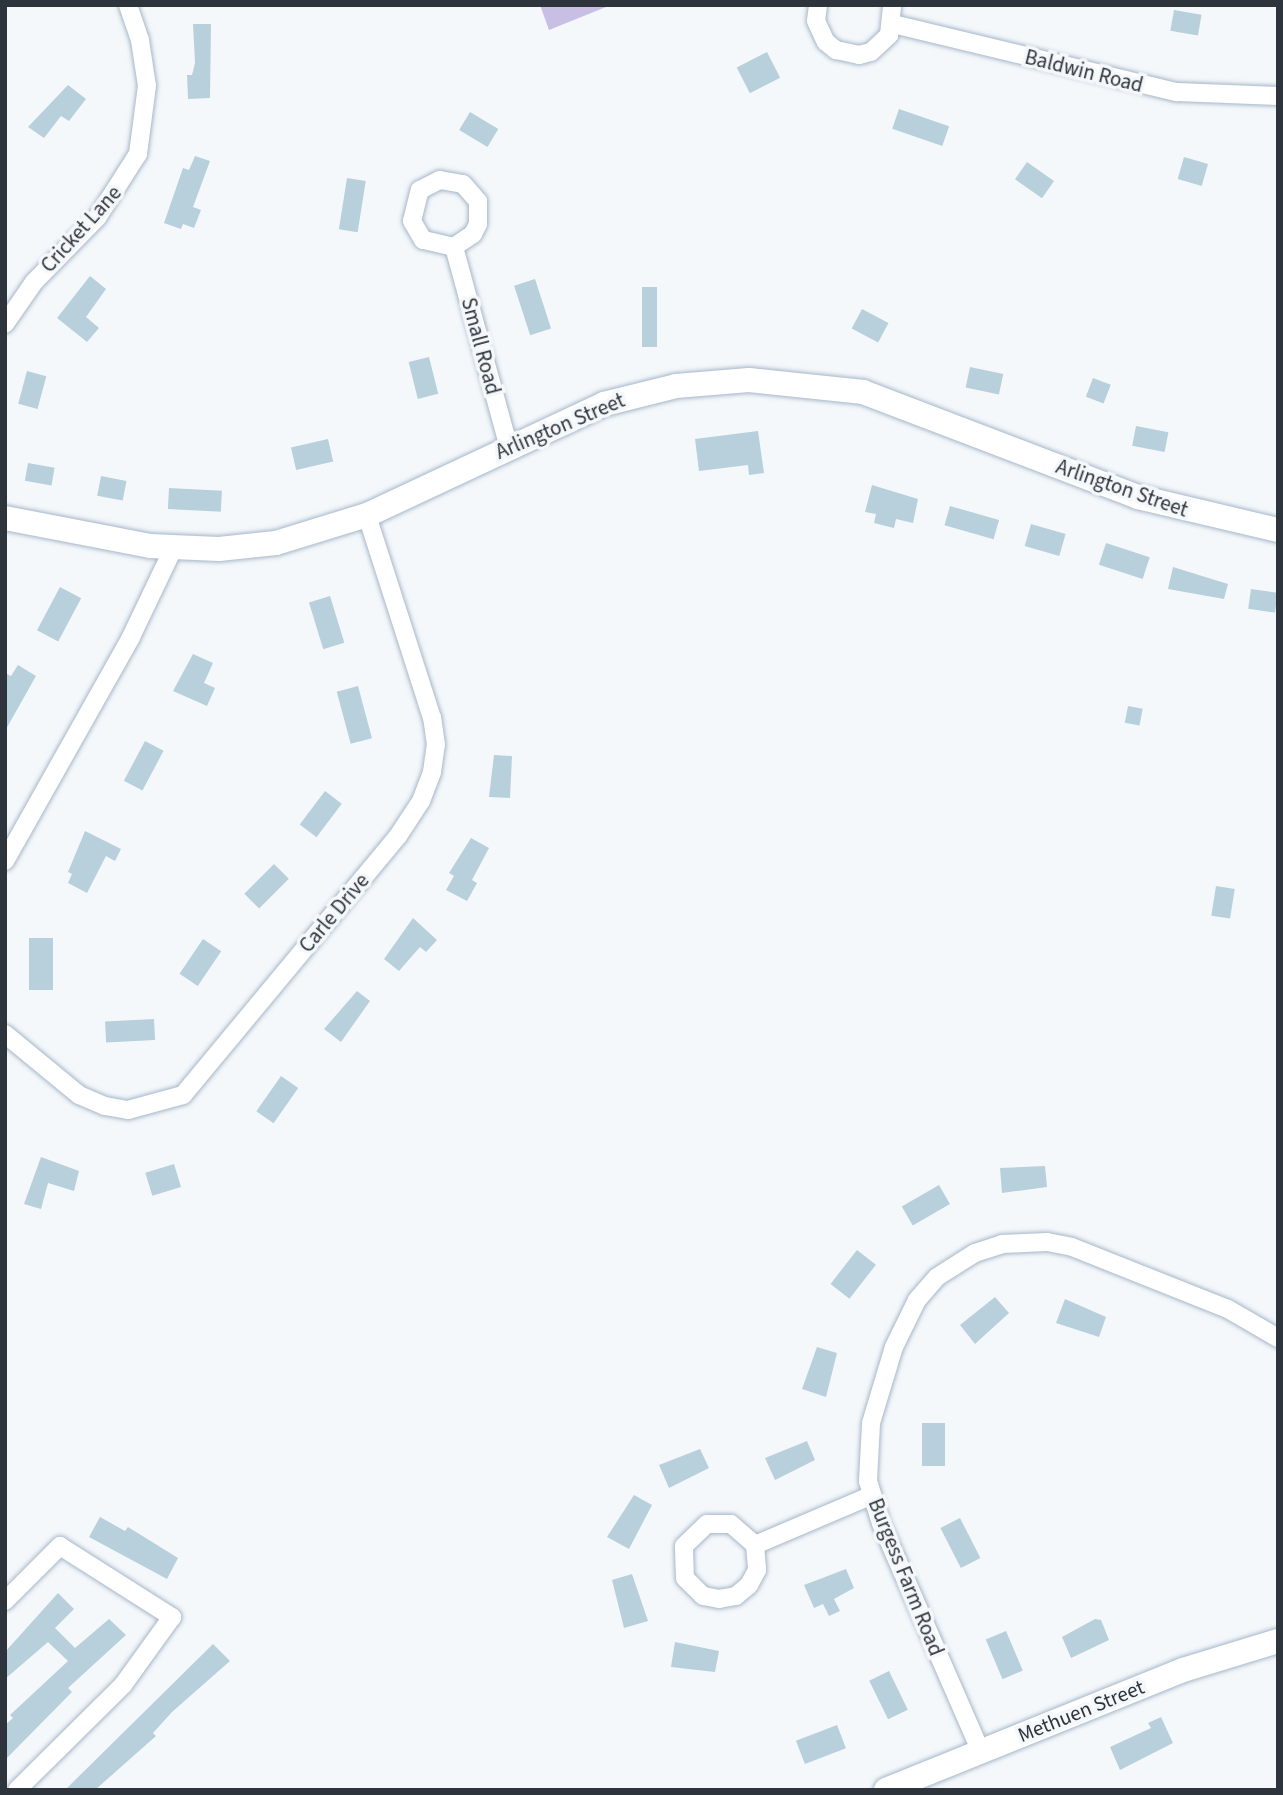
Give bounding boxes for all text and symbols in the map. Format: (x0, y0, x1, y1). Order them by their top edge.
street label: Baldwin Road (1022, 44, 1146, 98)
street label: Cricket Lane (35, 180, 127, 278)
street label: Small Road (456, 295, 506, 397)
street label: Arlington Street (492, 387, 628, 465)
street label: Arlington Street (1053, 454, 1191, 522)
street label: Carle Drive (294, 868, 374, 958)
street label: Burgess Farm Road (863, 1495, 949, 1659)
street label: Methuen Street (1014, 1674, 1148, 1748)

